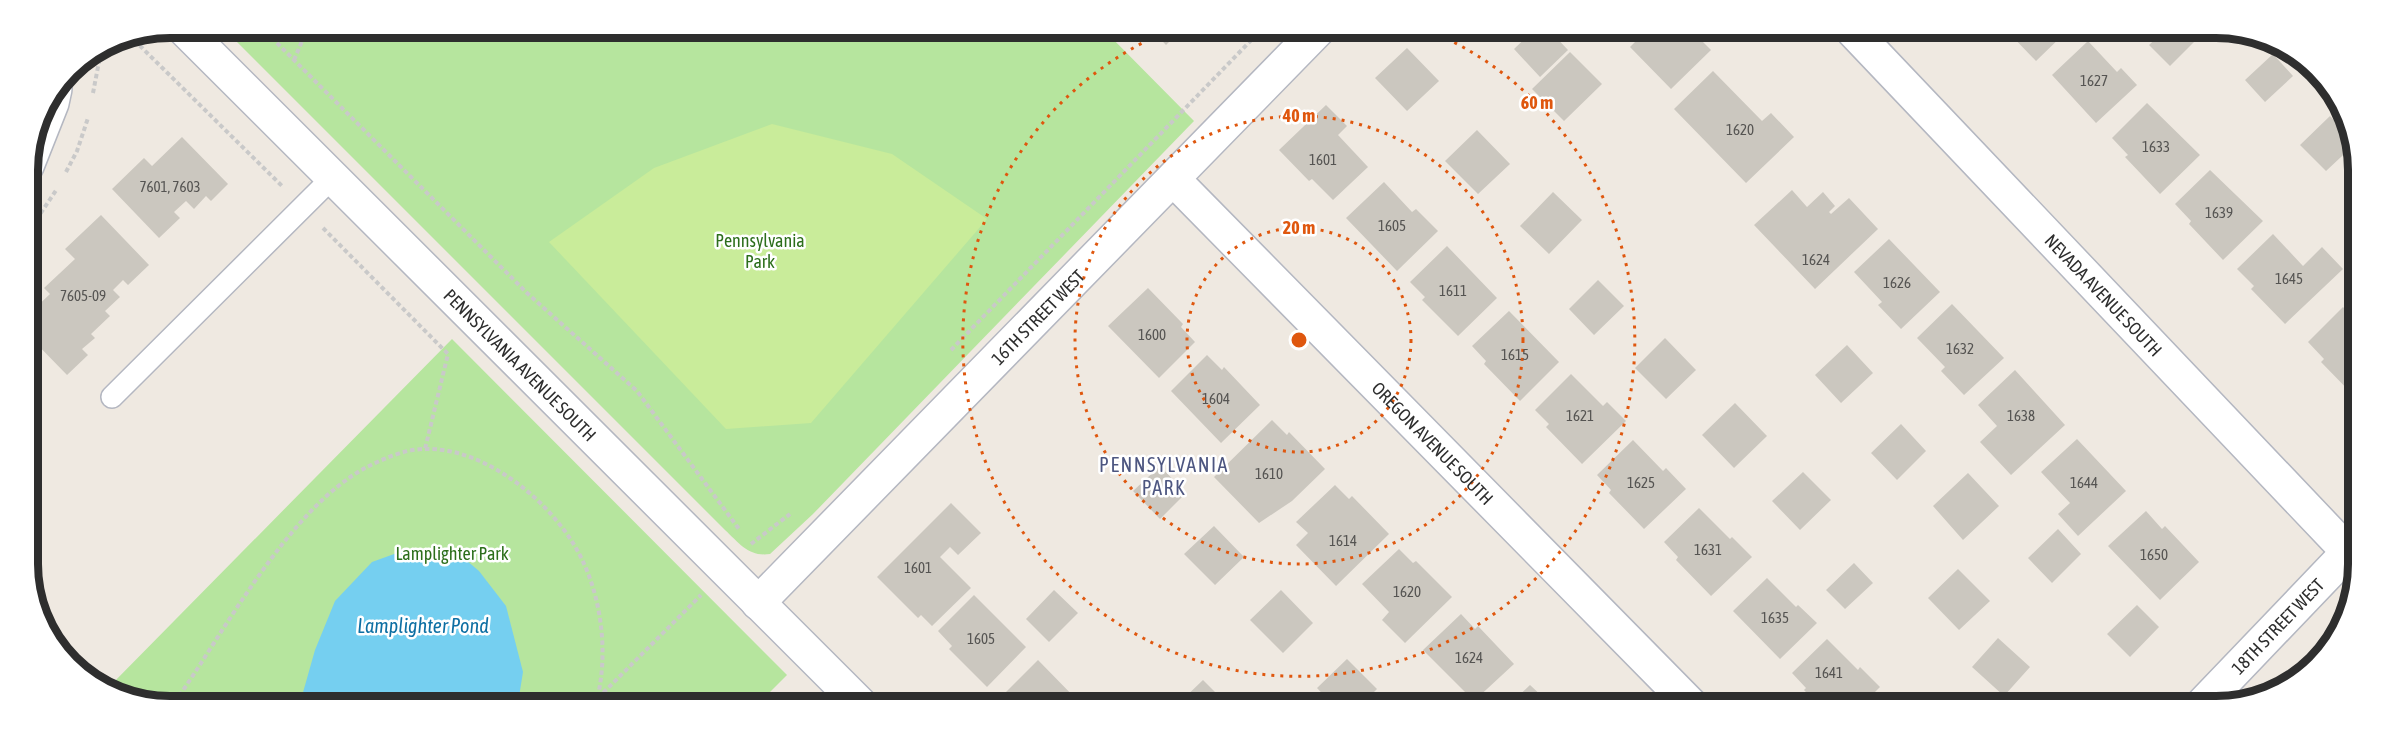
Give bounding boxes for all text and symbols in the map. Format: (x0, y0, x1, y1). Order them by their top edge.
house number: 1627 (2080, 72, 2108, 89)
text: 60 m (1521, 92, 1553, 113)
text: 40 m (1282, 105, 1315, 126)
house number: 1620 (1726, 121, 1754, 138)
house number: 1633 (2142, 138, 2170, 155)
house number: 1601 (1309, 151, 1337, 168)
house number: 7601, 7603 (139, 178, 201, 195)
house number: 1639 (2205, 204, 2233, 221)
text: 20 m (1283, 217, 1315, 238)
house number: 1605 (1378, 217, 1406, 234)
street label: NEVADA AVENUE SOUTH (2041, 229, 2167, 360)
park label: Pennsylvania Park (715, 230, 805, 272)
house number: 1624 (1802, 251, 1830, 268)
street label: 16TH STREET WEST (987, 265, 1089, 369)
house number: 1645 (2275, 270, 2303, 287)
house number: 1626 (1883, 274, 1911, 291)
house number: 1611 (1439, 282, 1467, 299)
street label: PENNSYLVANIA AVENUE SOUTH (440, 284, 601, 445)
house number: 7605-09 (60, 287, 106, 304)
house number: 1600 (1138, 326, 1166, 343)
centre of rings (1289, 330, 1309, 350)
house number: 1632 (1946, 340, 1974, 357)
house number: 1615 (1501, 346, 1529, 363)
street label: OREGON AVENUE SOUTH (1368, 377, 1498, 509)
house number: 1604 (1202, 390, 1230, 407)
house number: 1621 (1566, 407, 1594, 424)
house number: 1638 (2007, 407, 2035, 424)
district label: PENNSYLVANIA PARK (1099, 453, 1229, 499)
house number: 1610 (1255, 465, 1283, 482)
house number: 1625 (1627, 474, 1655, 491)
house number: 1644 (2070, 474, 2098, 491)
house number: 1614 (1329, 532, 1357, 549)
house number: 1631 (1694, 541, 1722, 558)
park label: Lamplighter Park (395, 543, 509, 564)
house number: 1650 (2140, 546, 2168, 563)
house number: 1601 (904, 559, 932, 576)
street label: 18TH STREET WEST (2227, 574, 2328, 678)
house number: 1620 (1393, 583, 1421, 600)
house number: 1635 (1761, 609, 1789, 626)
water label: Lamplighter Pond (357, 614, 489, 637)
house number: 1605 (967, 630, 995, 647)
house number: 1624 (1455, 649, 1483, 666)
house number: 1641 (1815, 664, 1843, 681)

